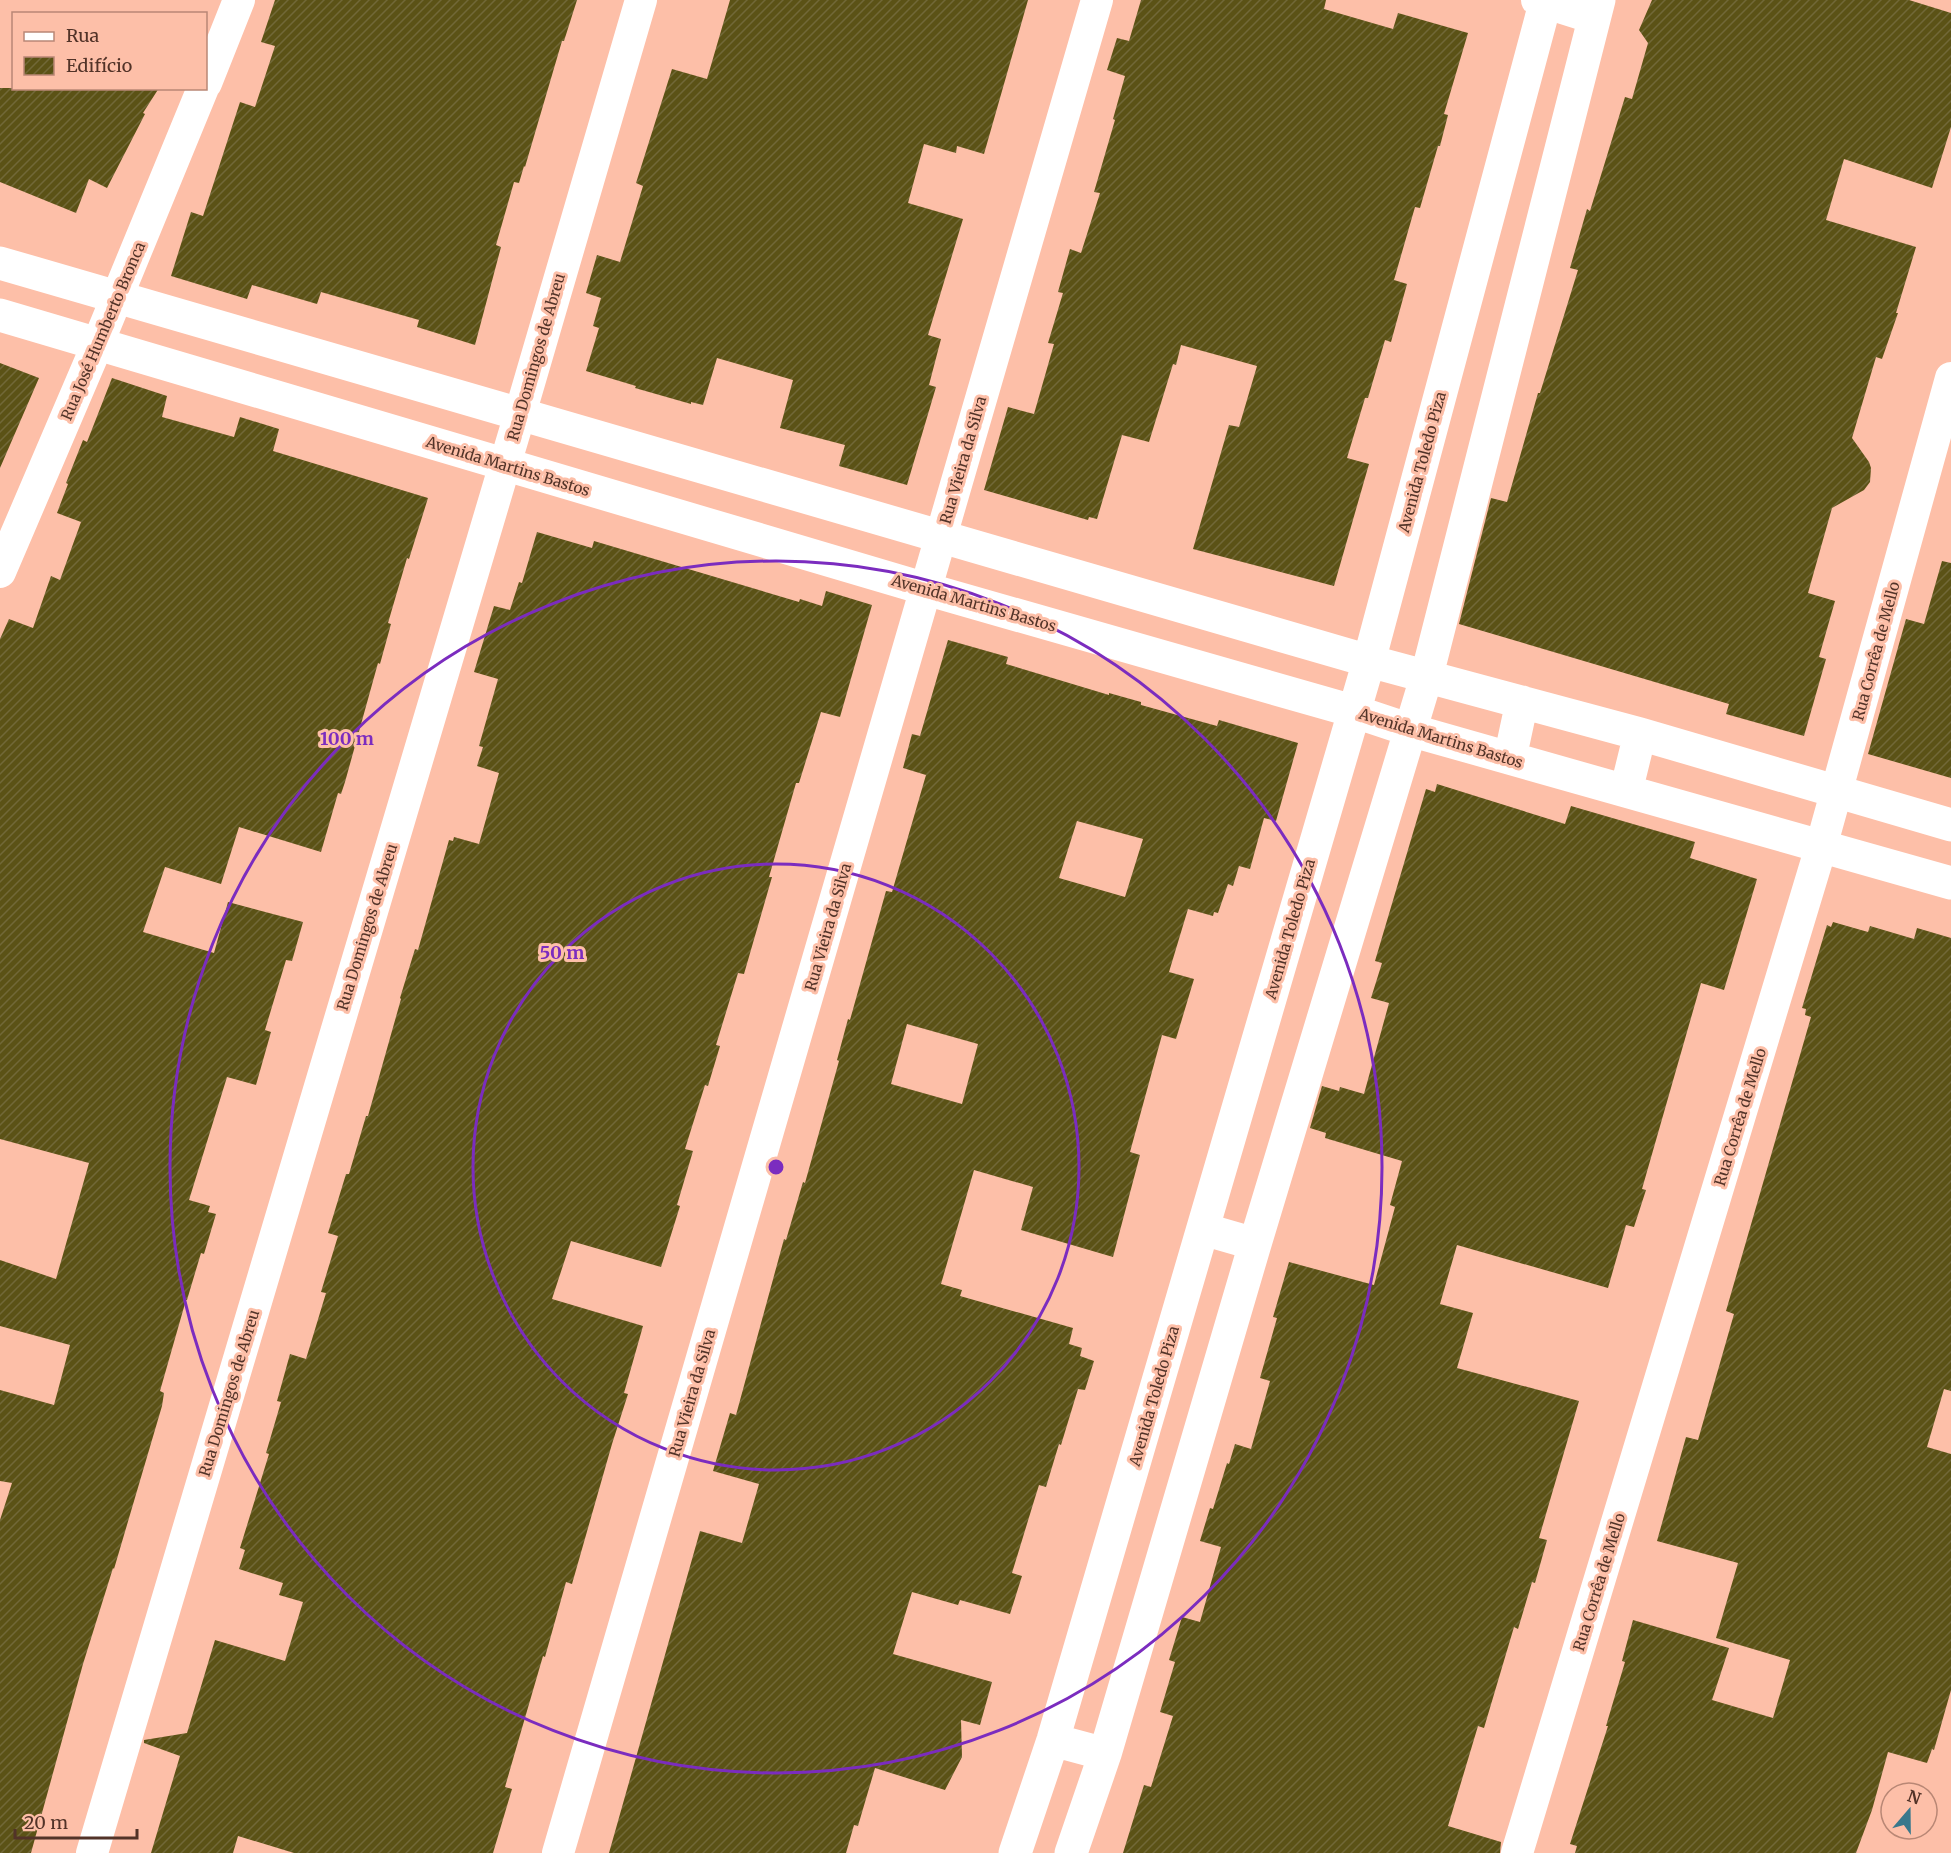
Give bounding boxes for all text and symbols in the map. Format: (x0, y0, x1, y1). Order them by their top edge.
legend (12, 12, 207, 90)
text: Rua (66, 24, 100, 47)
text: Edifício (66, 54, 132, 77)
street label: Rua José Humberto Bronca (57, 239, 149, 423)
street label: Rua Domingos de Abreu (503, 271, 569, 443)
street label: Avenida Toledo Piza (1394, 390, 1450, 535)
street label: Rua Vieira da Silva (936, 394, 990, 526)
street label: Avenida Martins Bastos (423, 432, 592, 500)
street label: Avenida Martins Bastos (889, 570, 1058, 636)
street label: Rua Corrêa de Mello (1848, 579, 1904, 723)
street label: Avenida Martins Bastos (1356, 704, 1525, 772)
text: 100 m (320, 727, 374, 750)
street label: Rua Domingos de Abreu (333, 841, 401, 1013)
street label: Avenida Toledo Piza (1261, 857, 1319, 1002)
street label: Rua Vieira da Silva (801, 861, 855, 993)
text: 50 m (540, 941, 584, 964)
street label: Rua Corrêa de Mello (1710, 1046, 1770, 1188)
centre of rings (766, 1157, 786, 1177)
street label: Rua Domingos de Abreu (195, 1307, 263, 1479)
street label: Avenida Toledo Piza (1125, 1324, 1183, 1469)
street label: Rua Vieira da Silva (665, 1327, 719, 1459)
street label: Rua Corrêa de Mello (1569, 1511, 1629, 1653)
north arrow (1879, 1781, 1939, 1841)
text: N (1905, 1785, 1924, 1809)
scale bar (15, 1802, 136, 1840)
text: 20 m (24, 1811, 68, 1834)

